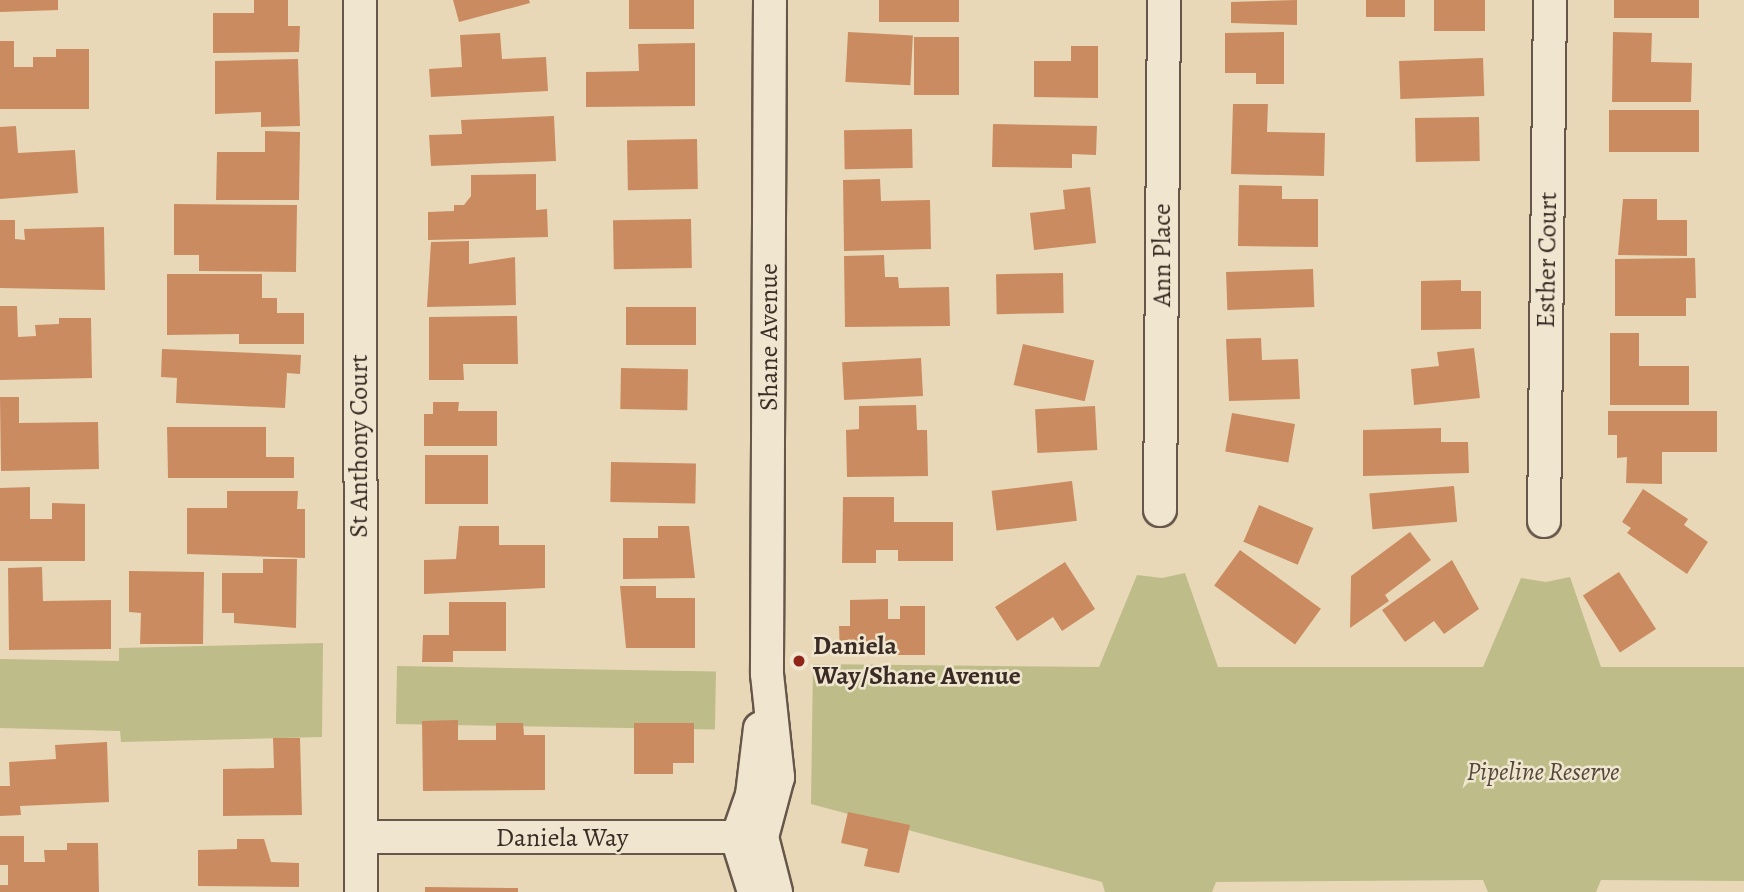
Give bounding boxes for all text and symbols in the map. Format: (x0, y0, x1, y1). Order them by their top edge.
street label: Esther Court (1530, 192, 1564, 328)
street label: Ann Place (1146, 203, 1178, 307)
street label: Shane Avenue (753, 263, 785, 411)
street label: St Anthony Court (343, 354, 375, 538)
place label: Daniela Way/Shane Avenue (813, 630, 1021, 692)
marker: Daniela Way/Shane Avenue (791, 653, 807, 669)
park label: Pipeline Reserve (1467, 756, 1619, 788)
street label: Daniela Way (496, 822, 628, 854)

